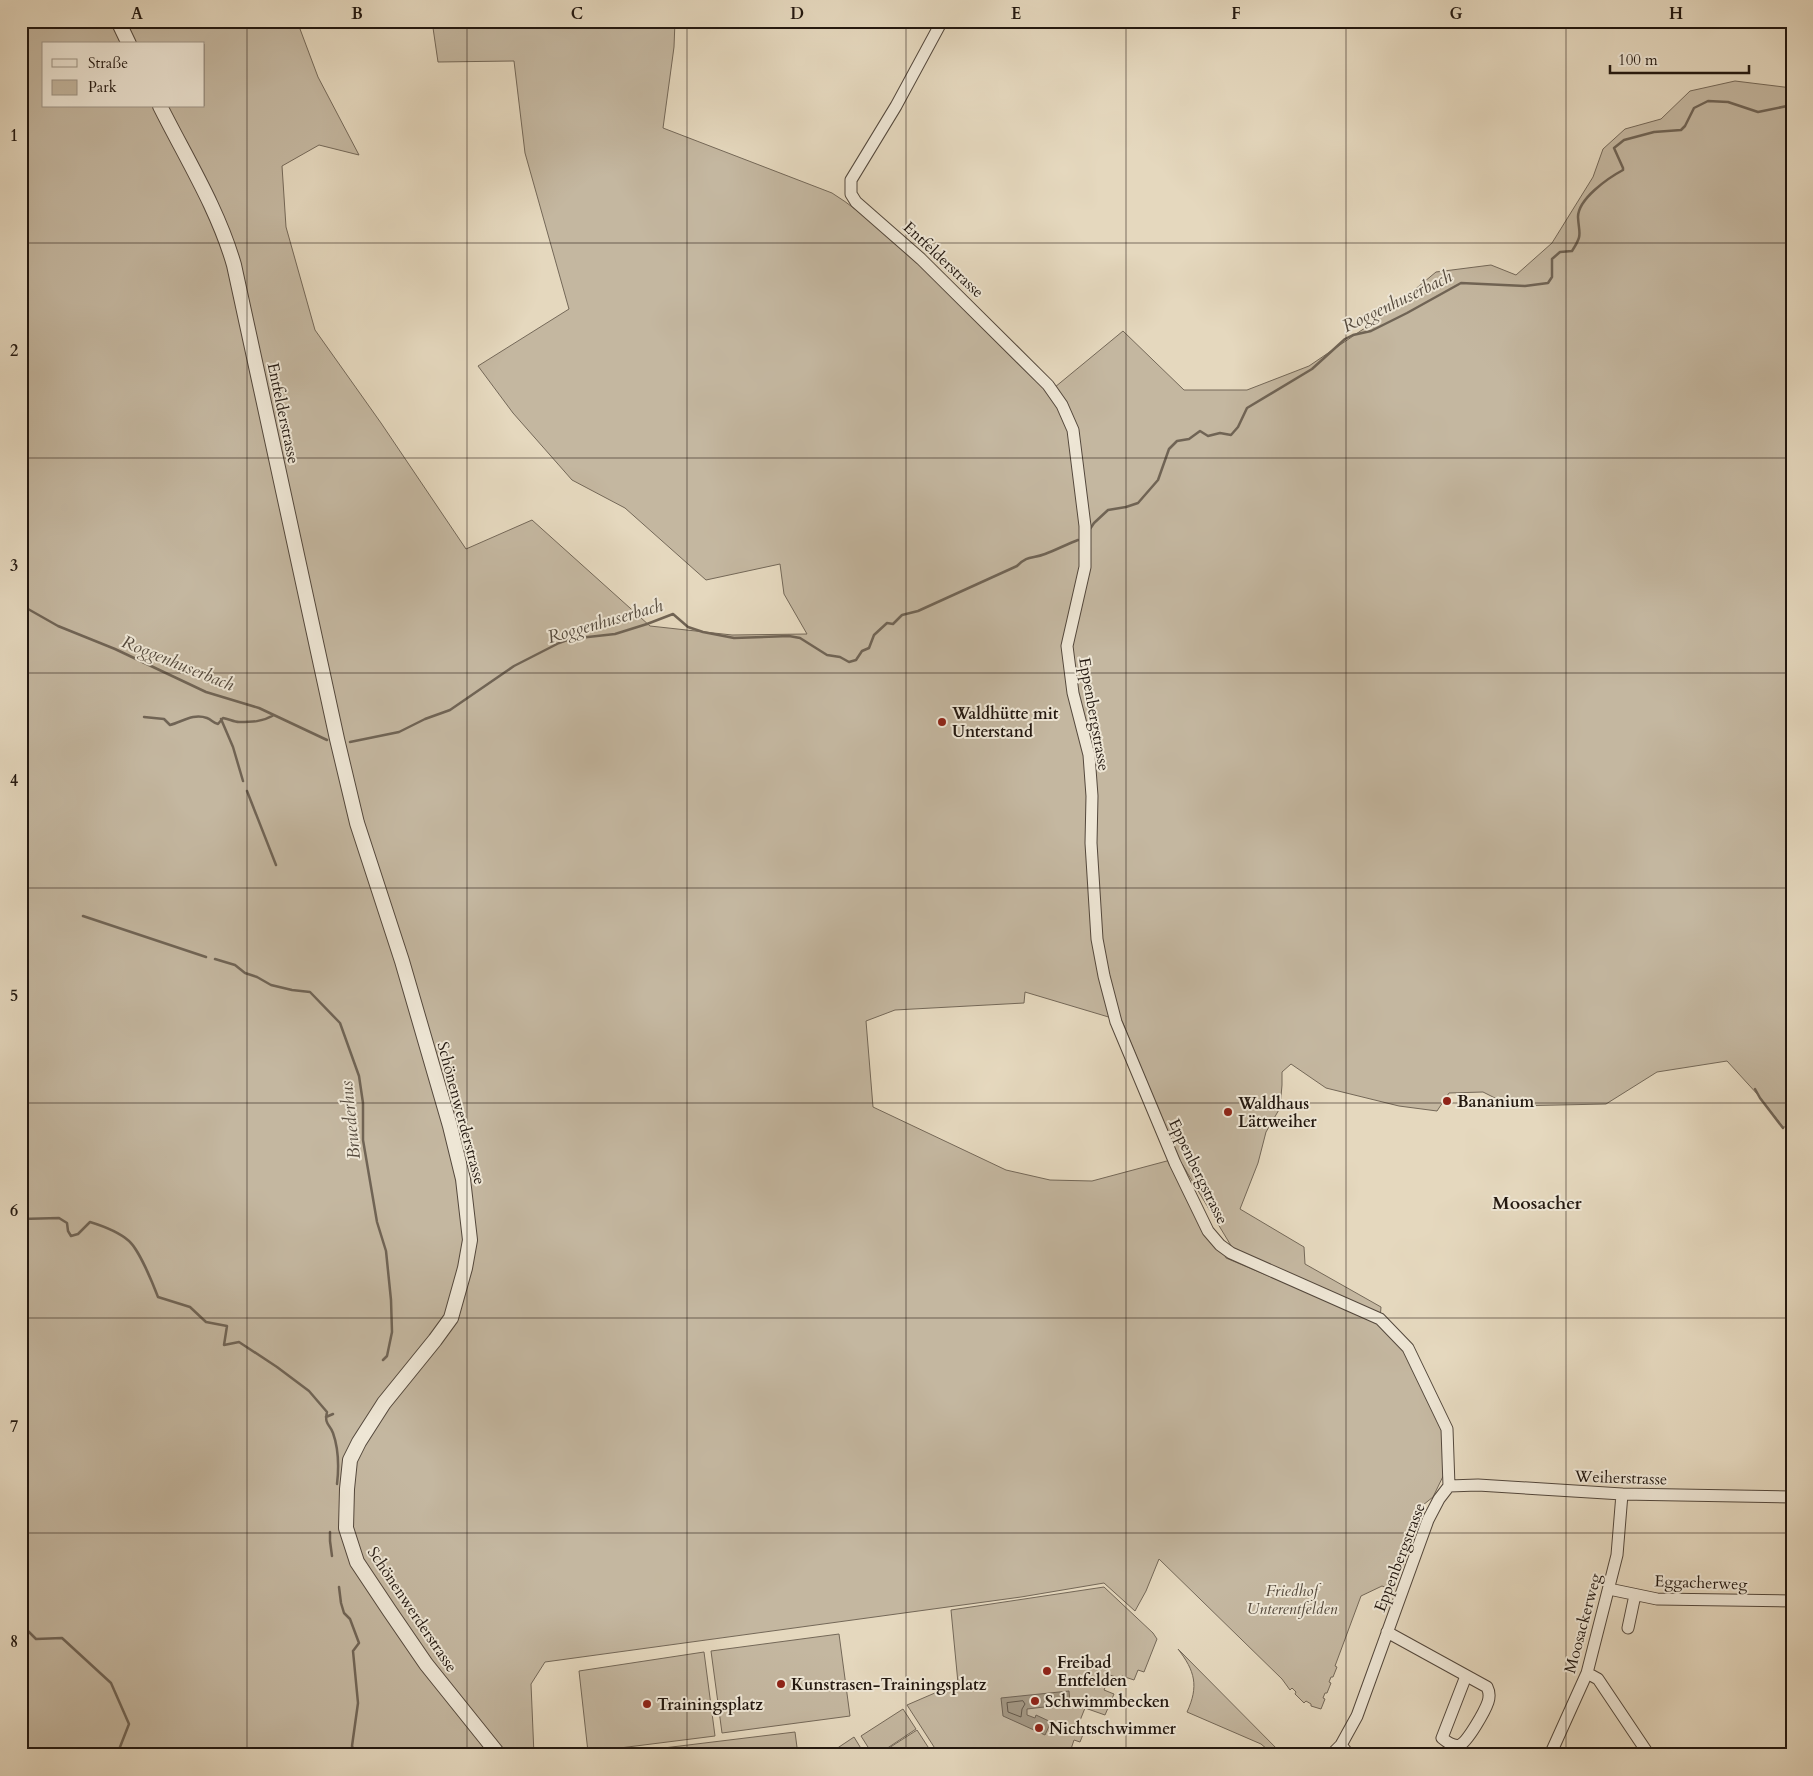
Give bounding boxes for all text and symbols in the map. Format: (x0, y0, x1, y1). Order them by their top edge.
text: A (131, 3, 143, 25)
text: B (351, 3, 363, 25)
text: C (571, 3, 583, 25)
text: D (790, 3, 804, 25)
text: E (1011, 3, 1021, 25)
text: F (1231, 3, 1241, 25)
text: G (1449, 3, 1463, 25)
text: H (1669, 3, 1683, 25)
legend (42, 42, 205, 108)
scale bar (1610, 42, 1749, 74)
text: 100 m (1618, 50, 1658, 70)
text: Straße (88, 53, 128, 73)
text: Park (88, 77, 117, 97)
text: 1 (10, 125, 18, 147)
street label: Entfelderstrasse (898, 217, 988, 303)
water label: Roggenhuserbach (1338, 264, 1457, 339)
text: 2 (10, 340, 18, 362)
street label: Entfelderstrasse (262, 361, 304, 466)
text: 3 (10, 555, 18, 577)
water label: Roggenhuserbach (544, 593, 666, 650)
water label: Roggenhuserbach (118, 630, 238, 698)
street label: Eppenbergstrasse (1073, 656, 1115, 773)
place label: Waldhütte mit Unterstand (951, 703, 1059, 743)
marker: Waldhütte mit Unterstand (936, 716, 948, 728)
text: 4 (10, 770, 18, 792)
text: 5 (10, 985, 18, 1007)
street label: Schönenwerderstrasse (431, 1039, 491, 1187)
water label: Bruederhus (334, 1079, 367, 1161)
place label: Bananium (1457, 1091, 1535, 1113)
place label: Waldhaus Lättweiher (1237, 1093, 1317, 1133)
marker: Bananium (1441, 1095, 1453, 1107)
marker: Waldhaus Lättweiher (1222, 1106, 1234, 1118)
street label: Eppenbergstrasse (1163, 1115, 1233, 1228)
district label: Moosacher (1492, 1191, 1582, 1216)
text: 6 (10, 1200, 18, 1222)
text: 7 (10, 1416, 18, 1438)
street label: Weiherstrasse (1573, 1465, 1668, 1491)
street label: Eppenbergstrasse (1369, 1500, 1431, 1615)
street label: Schönenwerderstrasse (362, 1543, 462, 1677)
street label: Eggacherweg (1654, 1570, 1748, 1596)
street label: Moosackerweg (1559, 1571, 1607, 1676)
park label: Friedhof Unterentfelden (1247, 1580, 1338, 1620)
text: 8 (10, 1631, 18, 1653)
place label: Freibad Entfelden (1057, 1652, 1128, 1692)
marker: Freibad Entfelden (1041, 1665, 1053, 1677)
place label: Kunstrasen-Trainingsplatz (791, 1674, 987, 1696)
marker: Kunstrasen-Trainingsplatz (775, 1678, 787, 1690)
place label: Schwimmbecken (1045, 1691, 1170, 1713)
place label: Trainingsplatz (657, 1694, 763, 1716)
marker: Schwimmbecken (1029, 1695, 1041, 1707)
marker: Trainingsplatz (641, 1698, 653, 1710)
place label: Nichtschwimmer (1049, 1718, 1177, 1740)
marker: Nichtschwimmer (1033, 1722, 1045, 1734)

